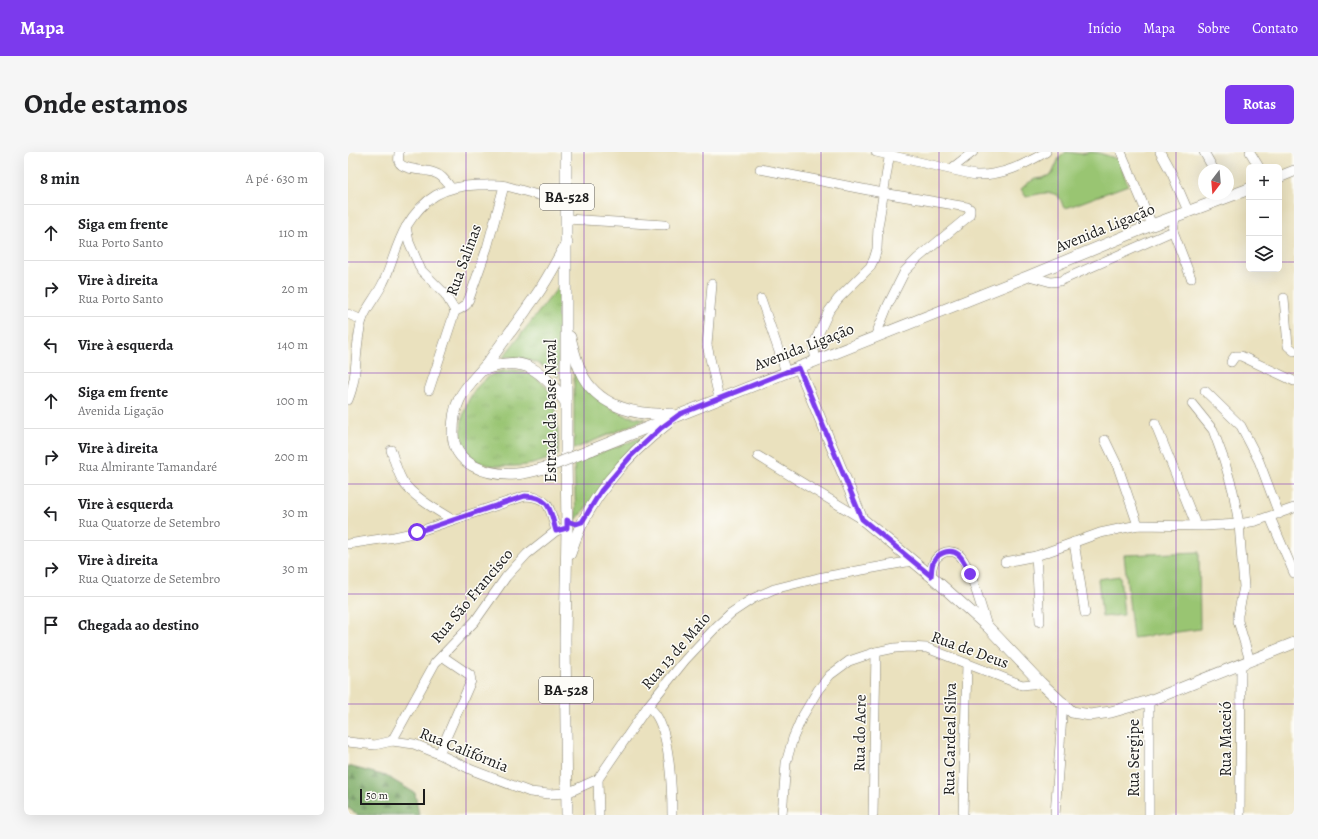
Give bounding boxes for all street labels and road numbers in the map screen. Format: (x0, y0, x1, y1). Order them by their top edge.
road number: BA-528 (540, 184, 594, 210)
street label: Avenida Ligação (1051, 198, 1158, 258)
street label: Rua Salinas (441, 221, 487, 299)
street label: Avenida Ligação (750, 318, 857, 377)
street label: Estrada da Base Naval (540, 339, 562, 483)
street label: Rua São Francisco (426, 544, 518, 648)
street label: Rua 13 de Maio (636, 607, 716, 694)
street label: Rua de Deus (928, 626, 1012, 674)
road number: BA-528 (539, 677, 593, 703)
street label: Rua Cardeal Silva (938, 682, 962, 796)
street label: Rua do Acre (848, 694, 872, 772)
street label: Rua Maceió (1215, 701, 1237, 777)
street label: Rua Sergipe (1123, 719, 1145, 797)
street label: Rua Califórnia (416, 722, 512, 778)

